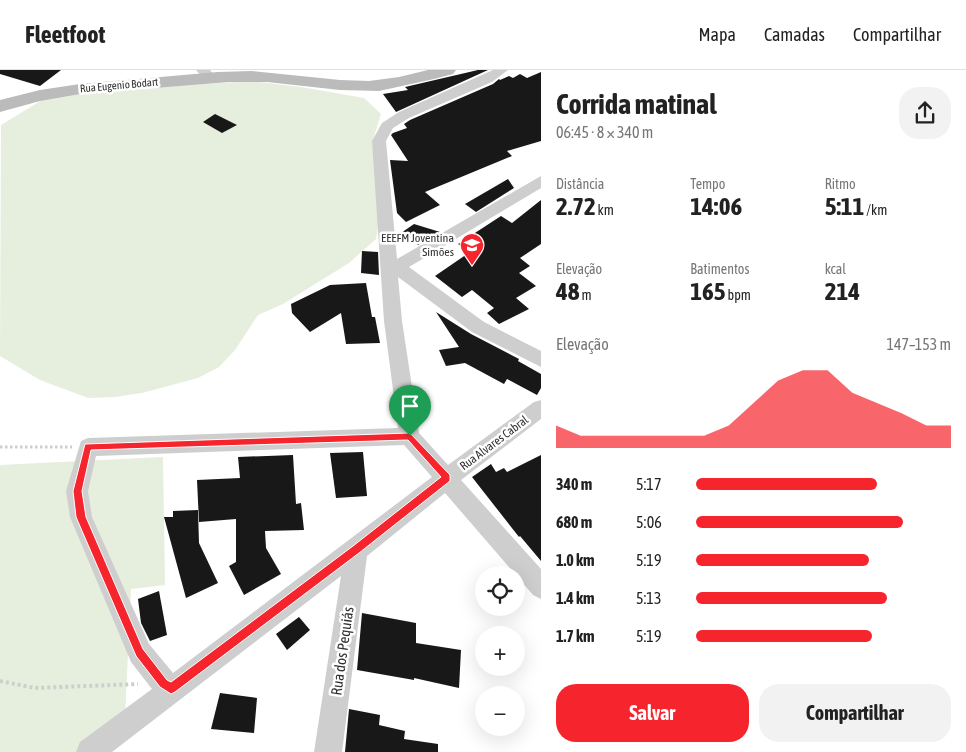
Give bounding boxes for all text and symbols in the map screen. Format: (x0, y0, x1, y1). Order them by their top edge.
text: Fleetfoot (25, 21, 105, 48)
text: Mapa (699, 24, 736, 45)
text: Camadas (764, 24, 825, 45)
text: Compartilhar (853, 24, 941, 45)
street label: Rua Eugenio Bodart (79, 76, 159, 94)
button: share (899, 87, 951, 139)
text: Corrida matinal (556, 88, 717, 120)
text: 06:45 · 8 × 340 m (556, 123, 653, 141)
text: Distância (556, 176, 604, 192)
text: Tempo (690, 176, 725, 192)
text: Ritmo (825, 176, 856, 192)
text: 2.72 (556, 192, 596, 220)
text: 14:06 (690, 192, 742, 220)
text: 5:11 (825, 192, 864, 220)
text: km (596, 202, 614, 218)
text: /km (864, 202, 887, 218)
place label: EEEFM Joventina Simões (381, 231, 454, 259)
school or university icon: EEEFM Joventina Simões (459, 232, 485, 266)
text: Elevação (556, 261, 602, 277)
text: Batimentos (690, 261, 749, 277)
text: kcal (825, 261, 846, 277)
text: 48 (556, 277, 580, 305)
text: 165 (690, 277, 726, 305)
text: 214 (825, 277, 860, 305)
text: m (580, 287, 592, 303)
text: bpm (726, 287, 751, 303)
text: Elevação (556, 335, 609, 353)
text: 147–153 m (887, 335, 951, 353)
pin (389, 385, 431, 436)
icon: arrive (396, 392, 424, 420)
street label: Rua Alvares Cabral (457, 412, 532, 473)
text: 340 m (556, 475, 592, 493)
text: 5:17 (636, 475, 661, 493)
text: 680 m (556, 513, 592, 531)
text: 5:06 (636, 513, 662, 531)
text: 1.0 km (556, 551, 595, 569)
text: 5:19 (636, 551, 661, 569)
map controls (475, 566, 525, 736)
button: locate (475, 566, 525, 616)
text: 1.4 km (556, 589, 595, 607)
text: 5:13 (636, 589, 661, 607)
street label: Rua dos Pequiás (327, 606, 357, 696)
button: + (475, 626, 525, 676)
text: 1.7 km (556, 627, 595, 645)
text: 5:19 (636, 627, 661, 645)
button: Salvar (556, 684, 749, 742)
button: Compartilhar (759, 684, 951, 742)
button: − (475, 686, 525, 736)

